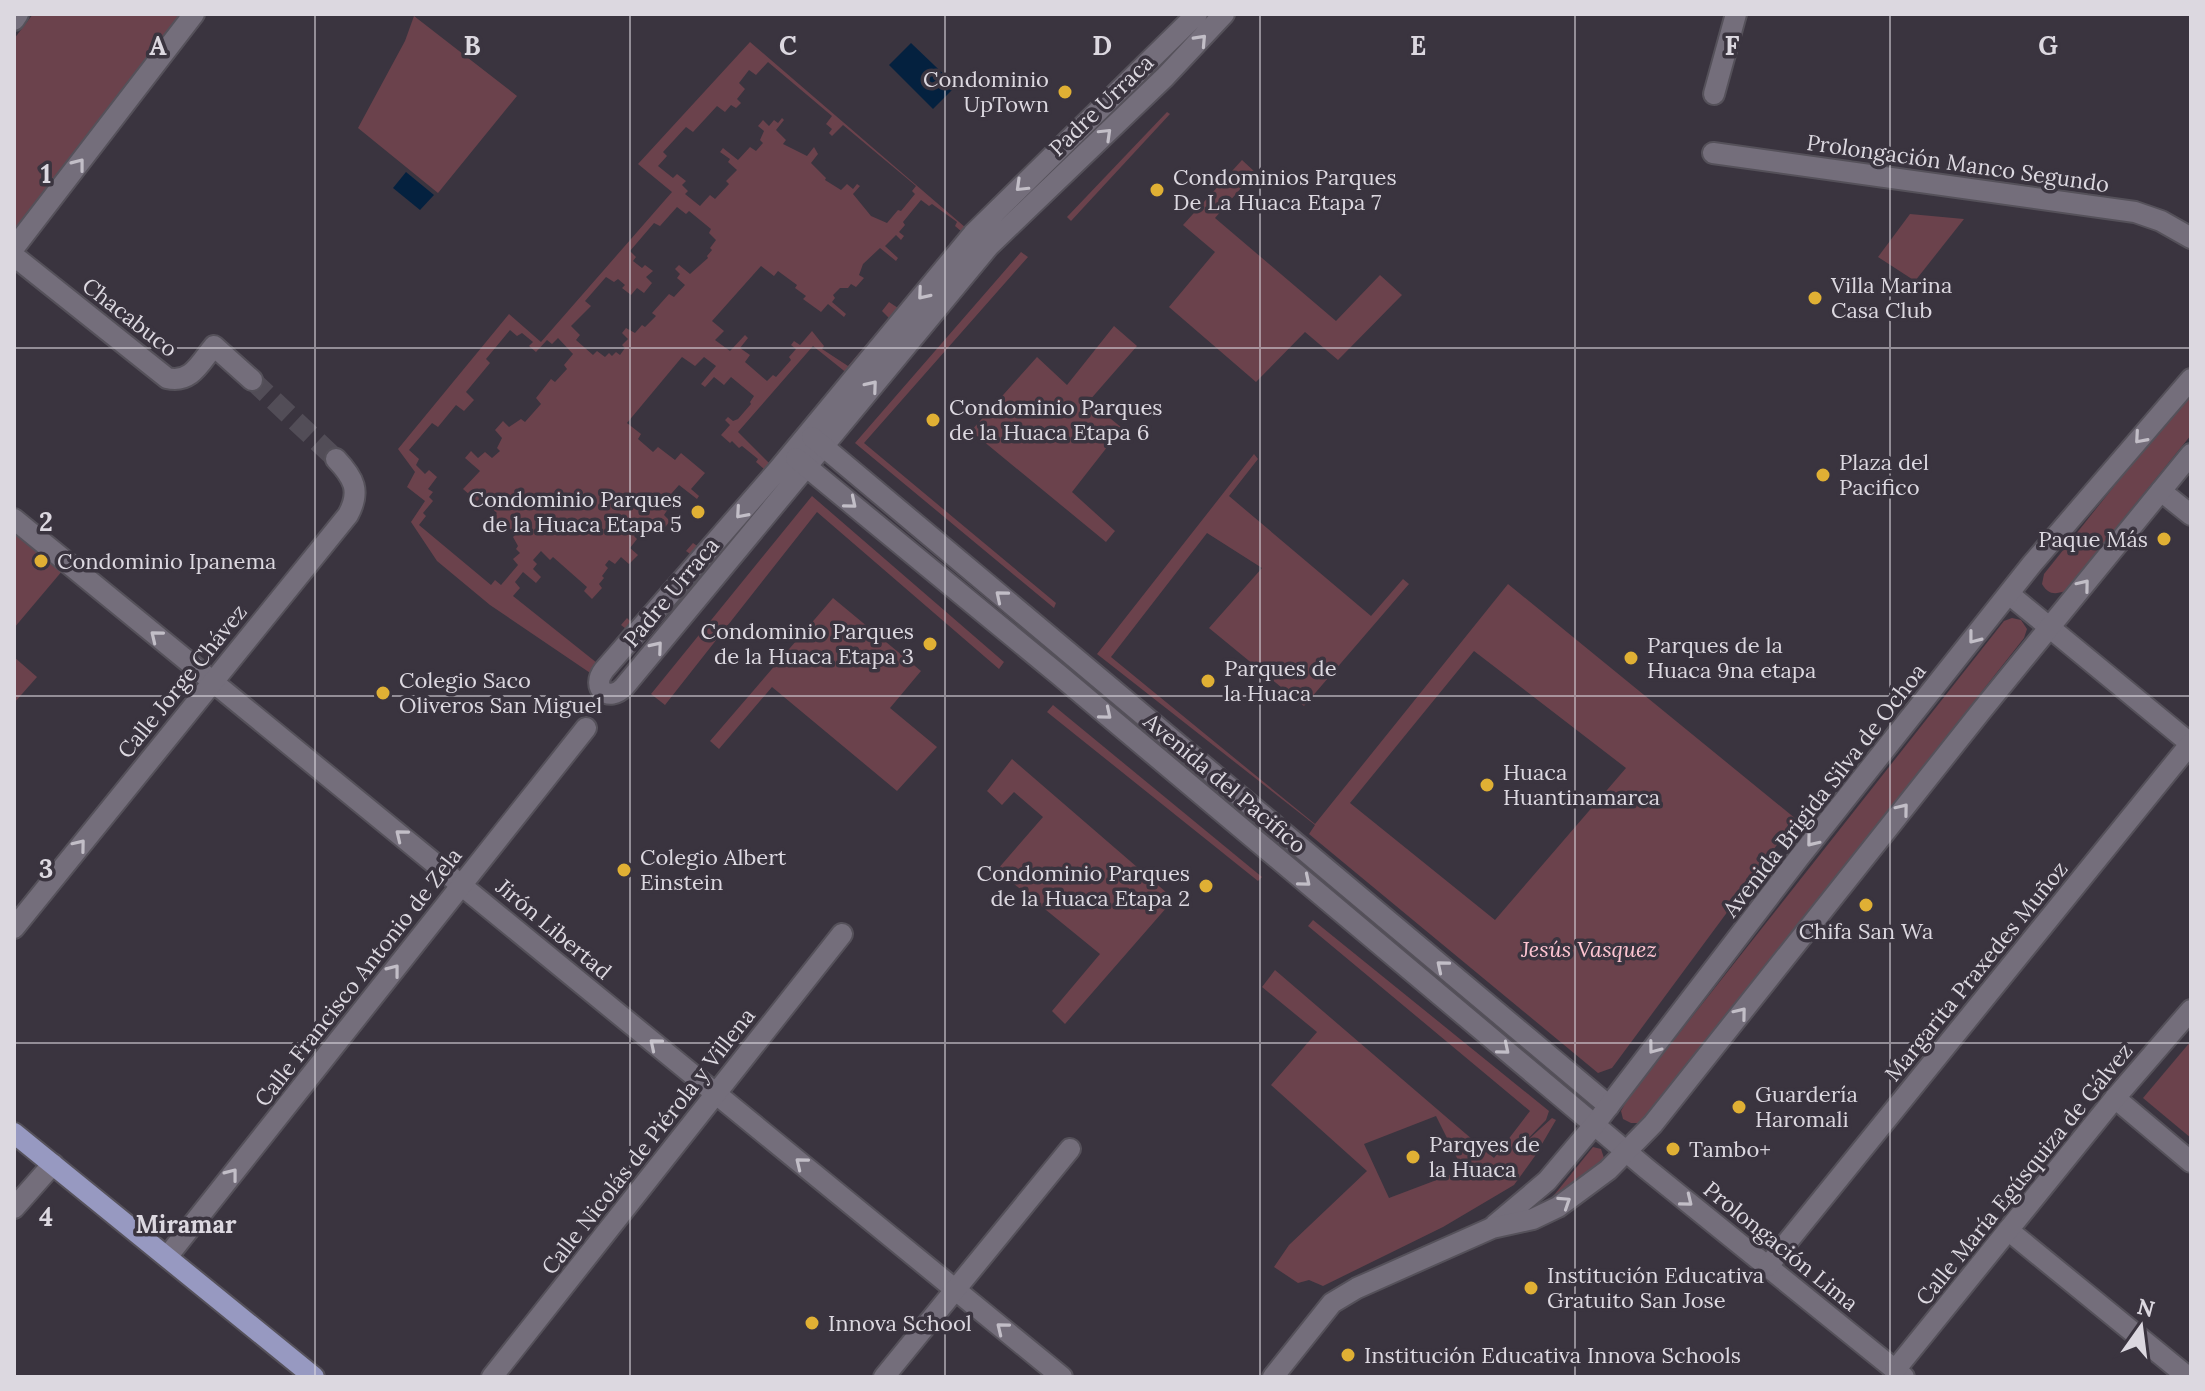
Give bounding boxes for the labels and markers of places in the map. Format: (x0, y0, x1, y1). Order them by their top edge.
place label: Condominio UpTown (923, 65, 1049, 118)
marker: Condominio UpTown (1056, 83, 1074, 101)
place label: Condominios Parques De La Huaca Etapa 7 (1173, 163, 1397, 216)
marker: Condominios Parques De La Huaca Etapa 7 (1148, 181, 1166, 199)
place label: Villa Marina Casa Club (1830, 271, 1952, 324)
marker: Villa Marina Casa Club (1806, 289, 1824, 307)
place label: Condominio Parques de la Huaca Etapa 6 (949, 393, 1163, 446)
marker: Condominio Parques de la Huaca Etapa 6 (924, 411, 942, 429)
place label: Plaza del Pacifico (1839, 448, 1929, 501)
marker: Plaza del Pacifico (1814, 466, 1832, 484)
place label: Condominio Parques de la Huaca Etapa 5 (469, 485, 682, 538)
marker: Condominio Parques de la Huaca Etapa 5 (689, 503, 707, 521)
place label: Paque Más (2038, 525, 2148, 553)
marker: Paque Más (2155, 530, 2173, 548)
place label: Condominio Ipanema (57, 547, 276, 575)
marker: Condominio Ipanema (32, 552, 50, 570)
place label: Condominio Parques de la Huaca Etapa 3 (701, 617, 914, 670)
place label: Parques de la Huaca 9na etapa (1647, 631, 1816, 684)
marker: Condominio Parques de la Huaca Etapa 3 (921, 635, 939, 653)
marker: Parques de la Huaca 9na etapa (1622, 649, 1640, 667)
place label: Parques de la Huaca (1224, 654, 1337, 707)
place label: Colegio Saco Oliveros San Miguel (399, 666, 602, 719)
marker: Parques de la Huaca (1199, 672, 1217, 690)
marker: Colegio Saco Oliveros San Miguel (374, 684, 392, 702)
place label: Huaca Huantinamarca (1503, 758, 1660, 811)
marker: Huaca Huantinamarca (1478, 776, 1496, 794)
place label: Colegio Albert Einstein (640, 843, 787, 896)
place label: Condominio Parques de la Huaca Etapa 2 (977, 859, 1190, 912)
marker: Colegio Albert Einstein (615, 861, 633, 879)
marker: Condominio Parques de la Huaca Etapa 2 (1197, 877, 1215, 895)
marker: Chifa San Wa (1857, 896, 1875, 914)
place label: Chifa San Wa (1799, 917, 1933, 945)
place label: Guardería Haromali (1755, 1080, 1858, 1133)
marker: Guardería Haromali (1730, 1098, 1748, 1116)
place label: Parqyes de la Huaca (1429, 1130, 1540, 1183)
place label: Tambo+ (1689, 1135, 1771, 1163)
marker: Tambo+ (1664, 1140, 1682, 1158)
marker: Parqyes de la Huaca (1404, 1148, 1422, 1166)
place label: Institución Educativa Gratuito San Jose (1547, 1261, 1764, 1314)
marker: Institución Educativa Gratuito San Jose (1522, 1279, 1540, 1297)
place label: Innova School (828, 1309, 972, 1337)
marker: Innova School (803, 1314, 821, 1332)
place label: Institución Educativa Innova Schools (1364, 1341, 1741, 1369)
marker: Institución Educativa Innova Schools (1339, 1346, 1357, 1364)

